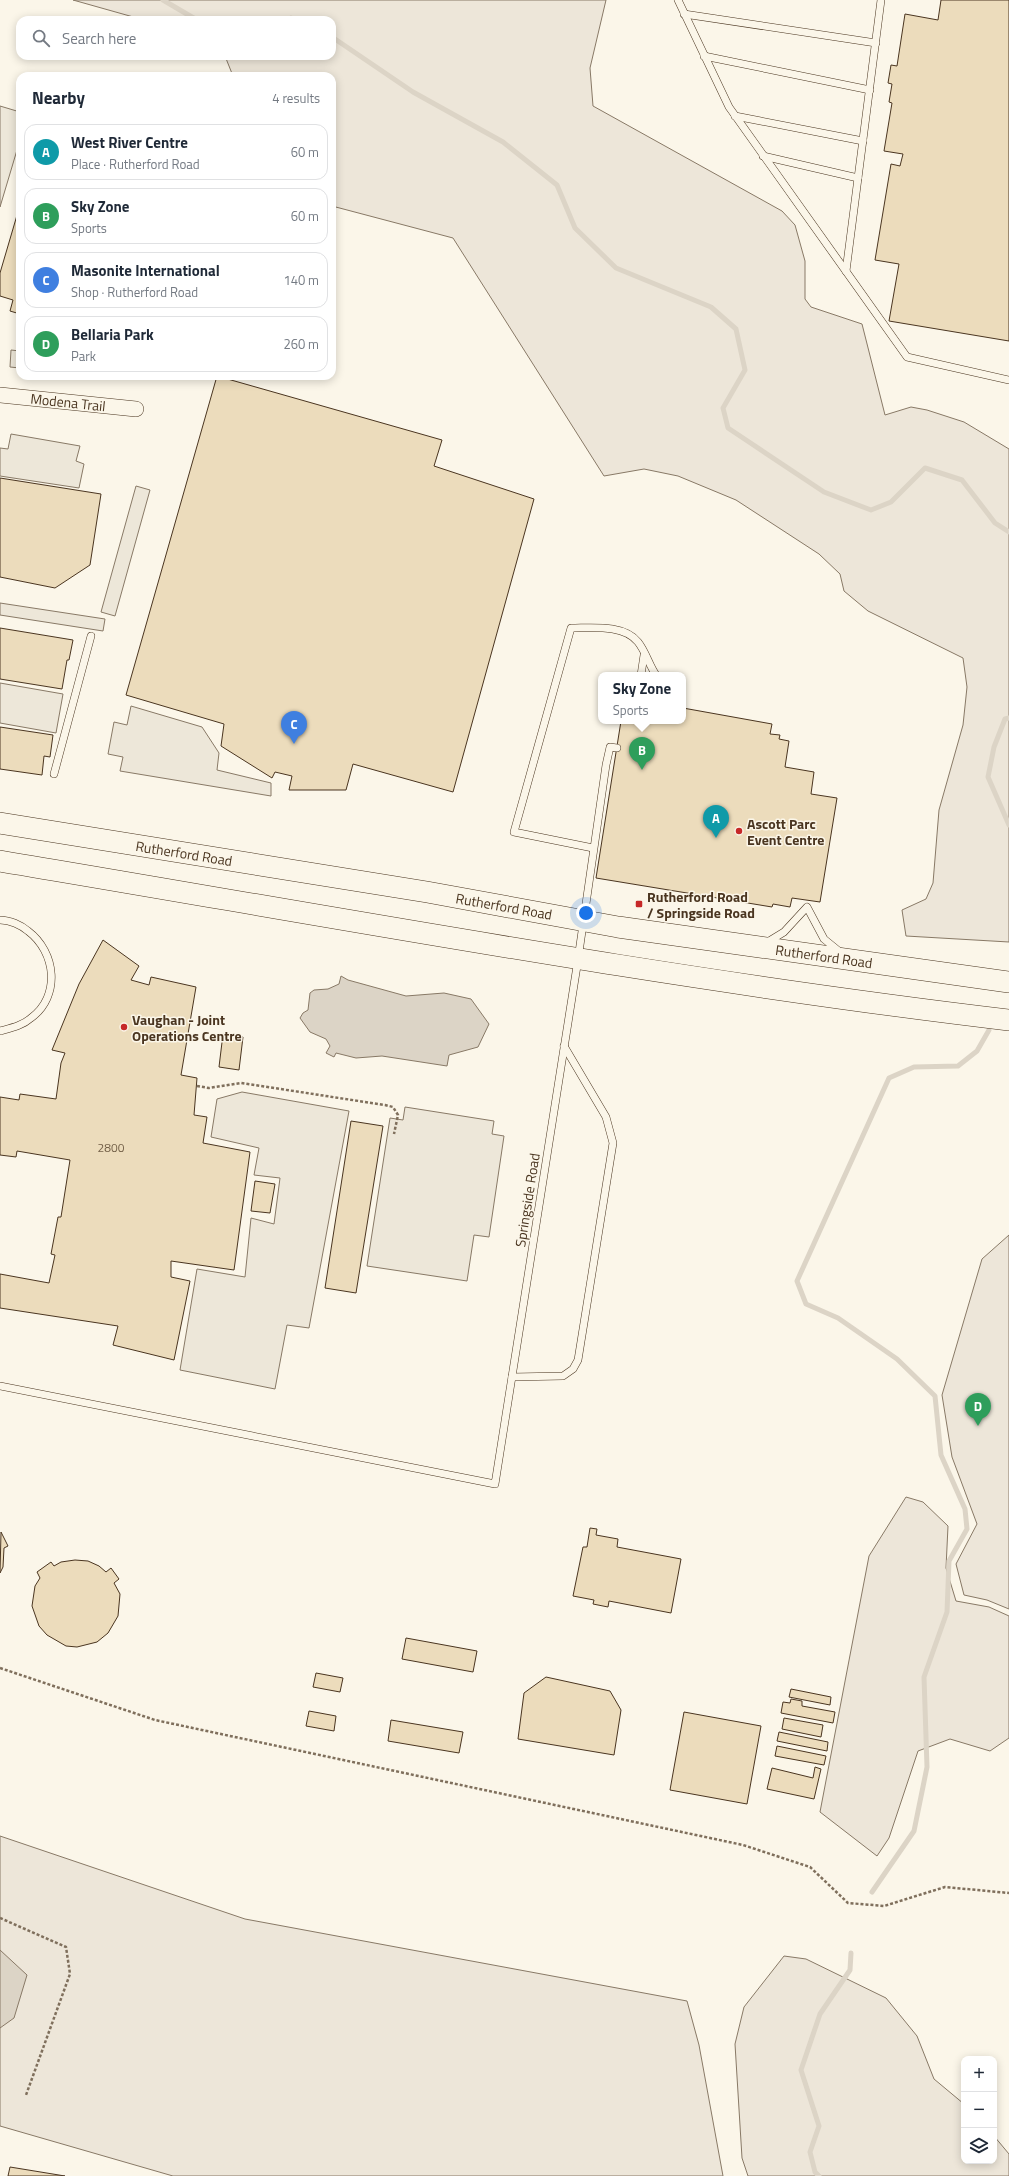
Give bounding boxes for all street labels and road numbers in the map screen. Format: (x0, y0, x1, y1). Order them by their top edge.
street label: Modena Trail (29, 388, 107, 416)
street label: Rutherford Road (134, 835, 234, 871)
street label: Rutherford Road (454, 887, 554, 925)
street label: Rutherford Road (774, 939, 874, 973)
street label: Springside Road (509, 1151, 545, 1249)

